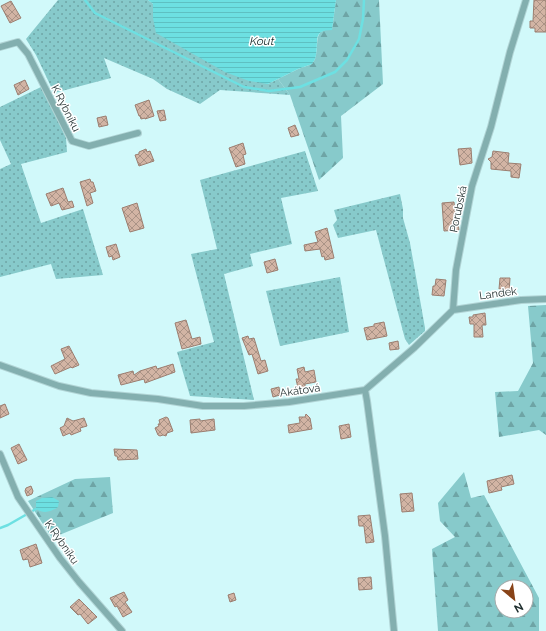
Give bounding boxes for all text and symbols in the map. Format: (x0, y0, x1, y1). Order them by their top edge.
water label: Kout (250, 34, 274, 48)
street label: K Rybníku (48, 83, 83, 134)
street label: Porubská (447, 184, 470, 234)
street label: Landek (478, 284, 518, 303)
street label: Akátová (279, 381, 321, 400)
street label: K Rybníku (42, 518, 82, 567)
north arrow (494, 579, 534, 619)
text: N (512, 600, 525, 615)

